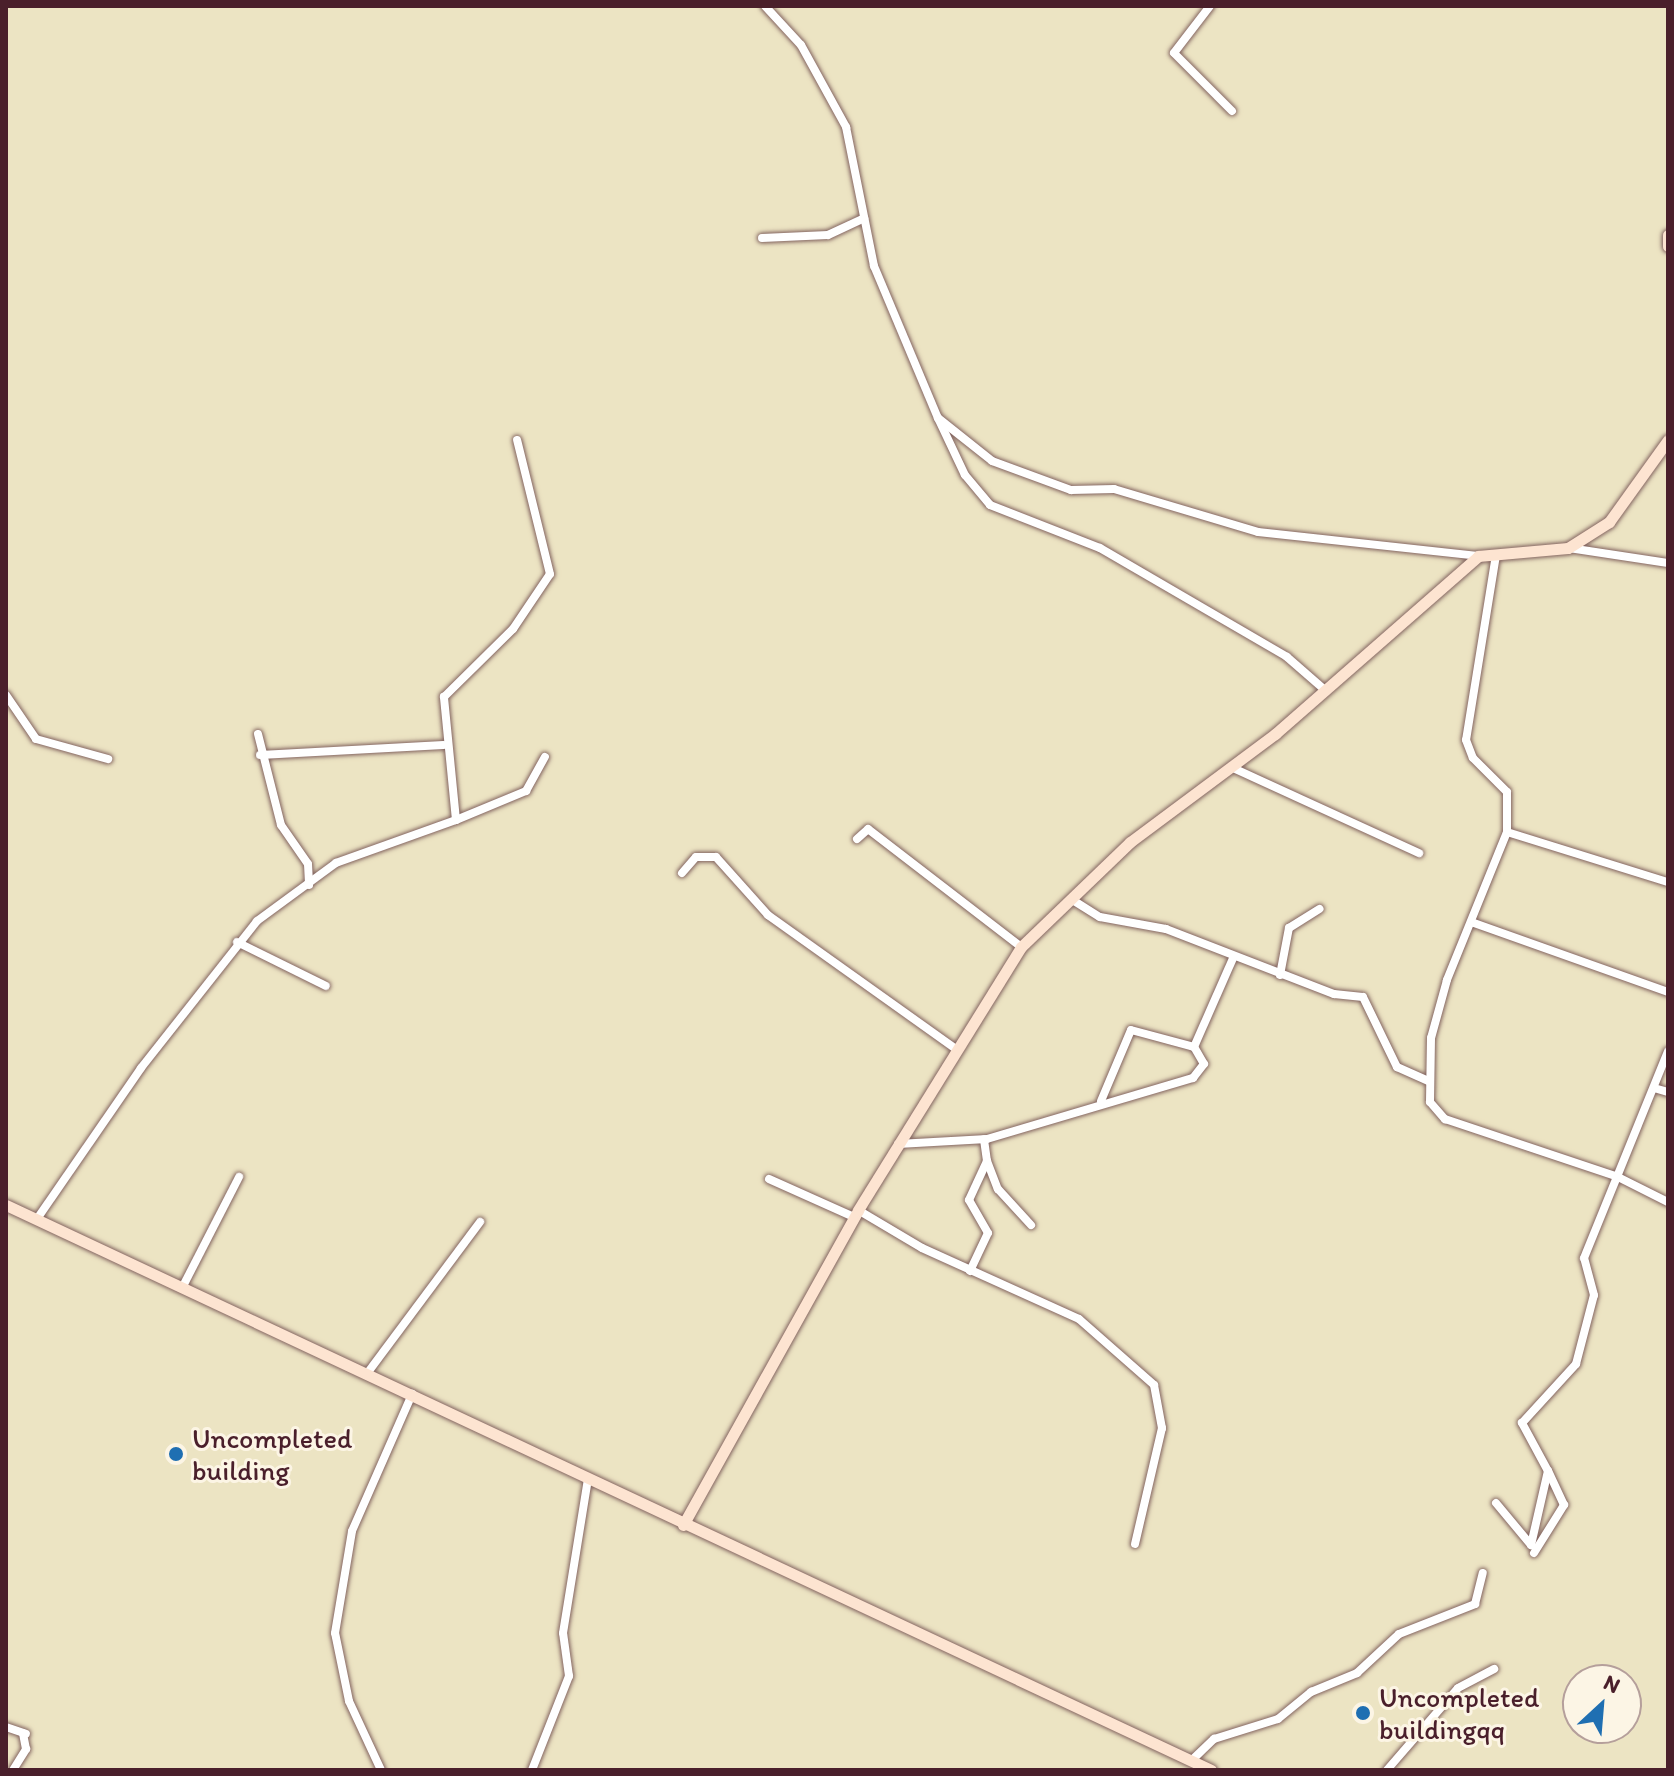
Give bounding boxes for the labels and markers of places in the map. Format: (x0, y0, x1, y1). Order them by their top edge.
place label: Uncompleted building (192, 1421, 353, 1487)
marker: Uncompleted building (167, 1445, 185, 1463)
place label: Uncompleted buildingqq (1379, 1680, 1540, 1746)
marker: Uncompleted buildingqq (1354, 1704, 1372, 1722)

